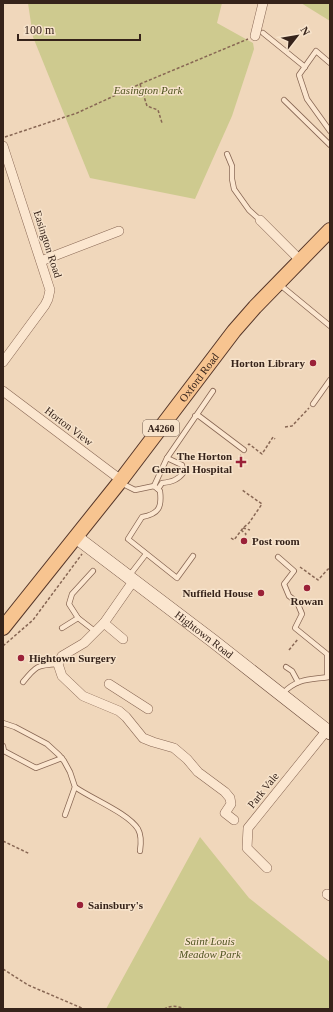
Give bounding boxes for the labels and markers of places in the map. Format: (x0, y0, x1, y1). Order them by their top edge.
place label: Horton Library (231, 357, 305, 369)
marker: Horton Library (308, 358, 318, 368)
place label: The Horton General Hospital (152, 450, 232, 475)
marker: The Horton General Hospital (235, 456, 247, 468)
place label: Post room (252, 535, 300, 547)
marker: Post room (239, 536, 249, 546)
marker: Rowan (302, 583, 312, 593)
place label: Nuffield House (182, 587, 253, 599)
marker: Nuffield House (256, 588, 266, 598)
place label: Rowan (290, 595, 324, 607)
place label: Hightown Surgery (29, 652, 117, 664)
marker: Hightown Surgery (16, 653, 26, 663)
place label: Sainsbury's (88, 899, 144, 911)
marker: Sainsbury's (75, 900, 85, 910)

